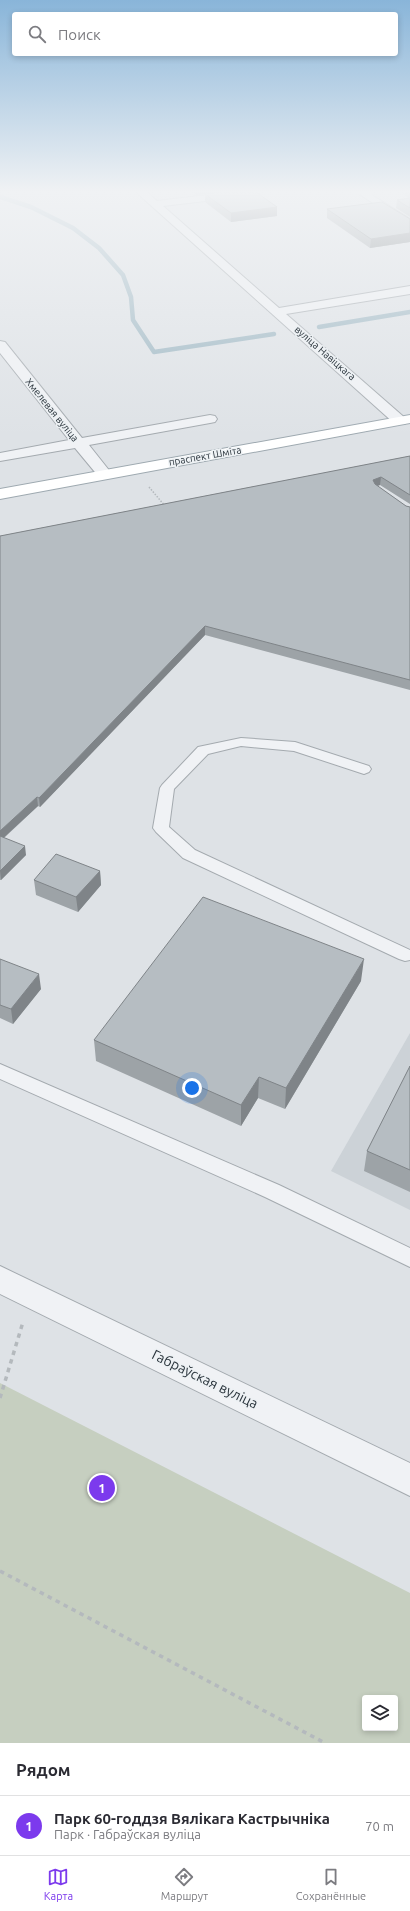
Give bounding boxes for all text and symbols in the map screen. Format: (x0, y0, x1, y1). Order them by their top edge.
search box (12, 12, 398, 56)
icon: search (26, 23, 48, 45)
text: Поиск (58, 26, 101, 43)
street label: вуліца Навіцкага (292, 324, 358, 382)
street label: Хмелевая вуліца (23, 376, 81, 444)
street label: праспект Шміта (168, 444, 242, 468)
your location (182, 1078, 202, 1098)
street label: Габраўская вуліца (149, 1346, 261, 1412)
pin: 1 (89, 1473, 115, 1503)
map controls (362, 1695, 398, 1731)
button: layers (362, 1695, 398, 1731)
text: Рядом (16, 1760, 71, 1779)
text: Парк 60-годдзя Вялікага Кастрычніка (54, 1810, 330, 1827)
text: 1 (25, 1819, 33, 1833)
text: 70 m (365, 1819, 394, 1833)
text: Парк · Габраўская вуліца (54, 1827, 201, 1841)
tab: Карта (44, 1866, 73, 1902)
tab: Маршрут (161, 1866, 208, 1902)
tab: Сохранённые (296, 1866, 366, 1902)

